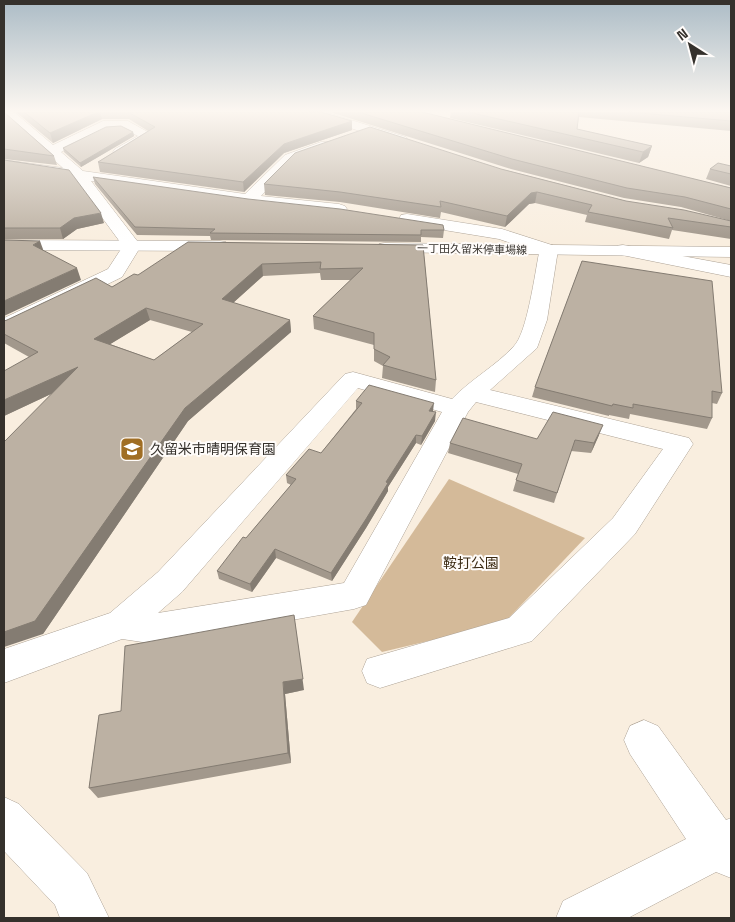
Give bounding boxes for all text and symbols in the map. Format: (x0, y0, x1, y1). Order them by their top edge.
north arrow (665, 20, 715, 70)
text: N (673, 24, 691, 45)
street label: 一丁田久留米停車場線 (417, 241, 527, 257)
school or university icon: 久留米市晴明保育園 (119, 436, 145, 462)
place label: 久留米市晴明保育園 (150, 440, 276, 458)
park label: 鞍打公園 (443, 554, 499, 572)

